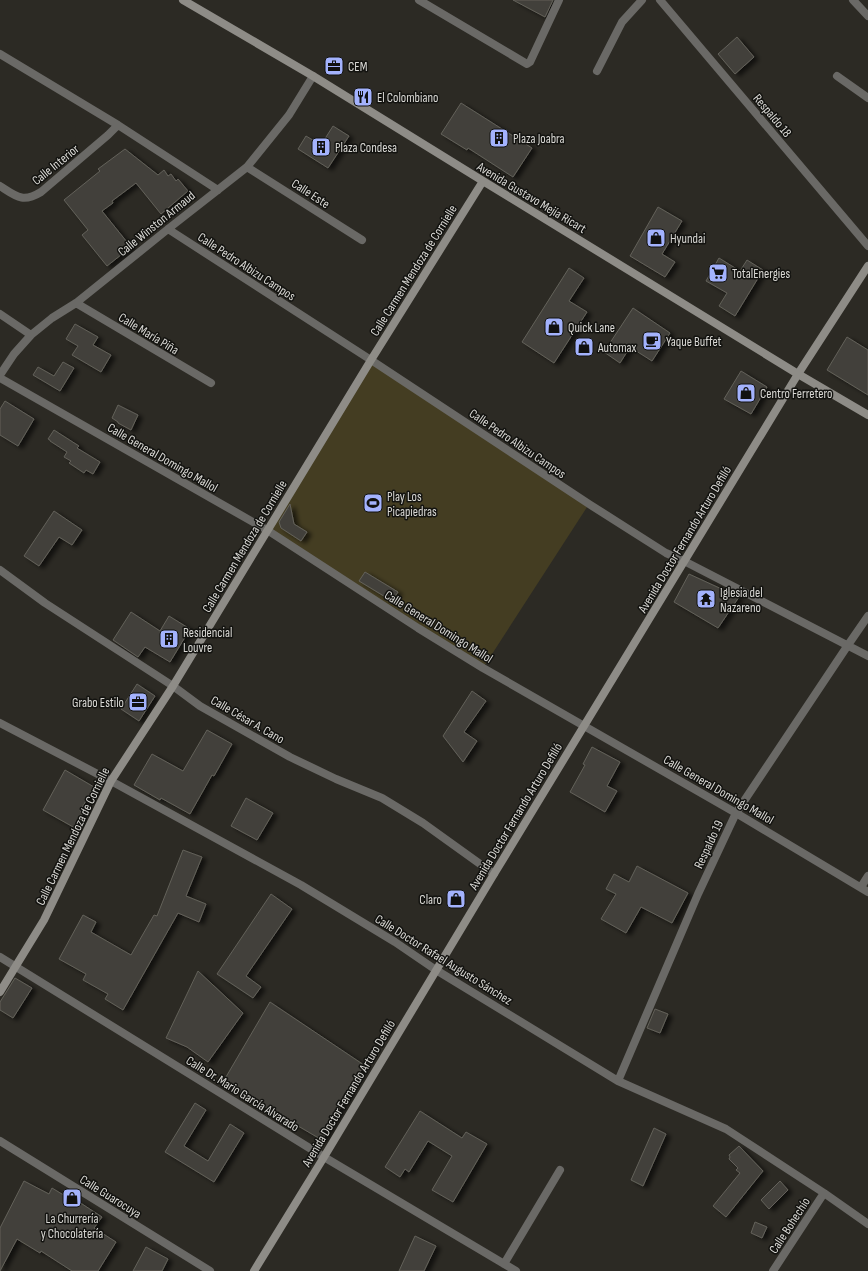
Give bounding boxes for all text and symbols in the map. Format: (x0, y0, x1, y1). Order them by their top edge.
office icon: CEM (323, 55, 345, 77)
place label: CEM (348, 59, 368, 75)
restaurant icon: El Colombiano (352, 86, 374, 108)
place label: El Colombiano (377, 90, 438, 106)
street label: Respaldo 18 (749, 91, 795, 141)
building icon: Plaza Joabra (488, 127, 510, 149)
place label: Plaza Joabra (513, 131, 565, 147)
building icon: Plaza Condesa (310, 136, 332, 158)
place label: Plaza Condesa (335, 140, 397, 156)
street label: Calle Interior (29, 141, 83, 189)
street label: Avenida Gustavo Mejía Ricart (473, 158, 589, 237)
street label: Calle Este (288, 176, 333, 212)
street label: Calle Winston Armaud (115, 188, 199, 260)
street label: Calle Carmen Mendoza de Cornielle (367, 202, 461, 339)
shop icon: Hyundai (645, 227, 667, 249)
street label: Calle Pedro Albizu Campos (195, 229, 299, 305)
place label: Hyundai (670, 231, 705, 247)
supermarket icon: TotalEnergies (707, 262, 729, 284)
place label: TotalEnergies (732, 266, 790, 282)
street label: Calle María Piña (115, 310, 182, 358)
shop icon: Quick Lane (543, 316, 565, 338)
place label: Quick Lane (568, 320, 615, 336)
cafe icon: Yaque Buffet (641, 330, 663, 352)
place label: Yaque Buffet (666, 334, 722, 350)
shop icon: Automax (573, 336, 595, 358)
place label: Automax (597, 340, 637, 356)
shop icon: Centro Ferretero (735, 382, 757, 404)
place label: Centro Ferretero (760, 386, 832, 402)
street label: Calle Pedro Albizu Campos (466, 406, 569, 482)
street label: Calle General Domingo Mallol (104, 420, 221, 496)
street label: Avenida Doctor Fernando Arturo Defilló (634, 463, 735, 617)
street label: Calle Carmen Mendoza de Cornielle (199, 477, 291, 616)
place label: Play Los Picapiedras (387, 489, 437, 520)
sports icon: Play Los Picapiedras (362, 492, 384, 514)
place label: Iglesia del Nazareno (720, 585, 763, 616)
street label: Calle General Domingo Mallol (381, 587, 496, 667)
temple icon: Iglesia del Nazareno (695, 588, 717, 610)
place label: Residencial Louvre (183, 625, 232, 656)
building icon: Residencial Louvre (158, 628, 180, 650)
office icon: Grabo Estilo (127, 691, 149, 713)
street label: Calle César A. Cano (208, 692, 287, 747)
place label: Grabo Estilo (72, 695, 124, 711)
street label: Avenida Doctor Fernando Arturo Defilló (465, 740, 566, 894)
street label: Calle General Domingo Mallol (660, 752, 777, 828)
street label: Calle Carmen Mendoza de Cornielle (32, 765, 113, 908)
street label: Respaldo 19 (691, 817, 727, 871)
shop icon: Claro (445, 888, 467, 910)
place label: Claro (419, 892, 442, 908)
street label: Calle Doctor Rafael Augusto Sánchez (372, 911, 515, 1009)
street label: Avenida Doctor Fernando Arturo Defilló (298, 1017, 399, 1171)
street label: Calle Dr. Mario García Alvarado (183, 1052, 302, 1135)
street label: Calle Guarocuya (77, 1172, 144, 1222)
shop icon: La Churrería y Chocolatería (61, 1187, 83, 1209)
street label: Calle Bohechío (766, 1194, 814, 1257)
place label: La Churrería y Chocolatería (41, 1211, 103, 1242)

